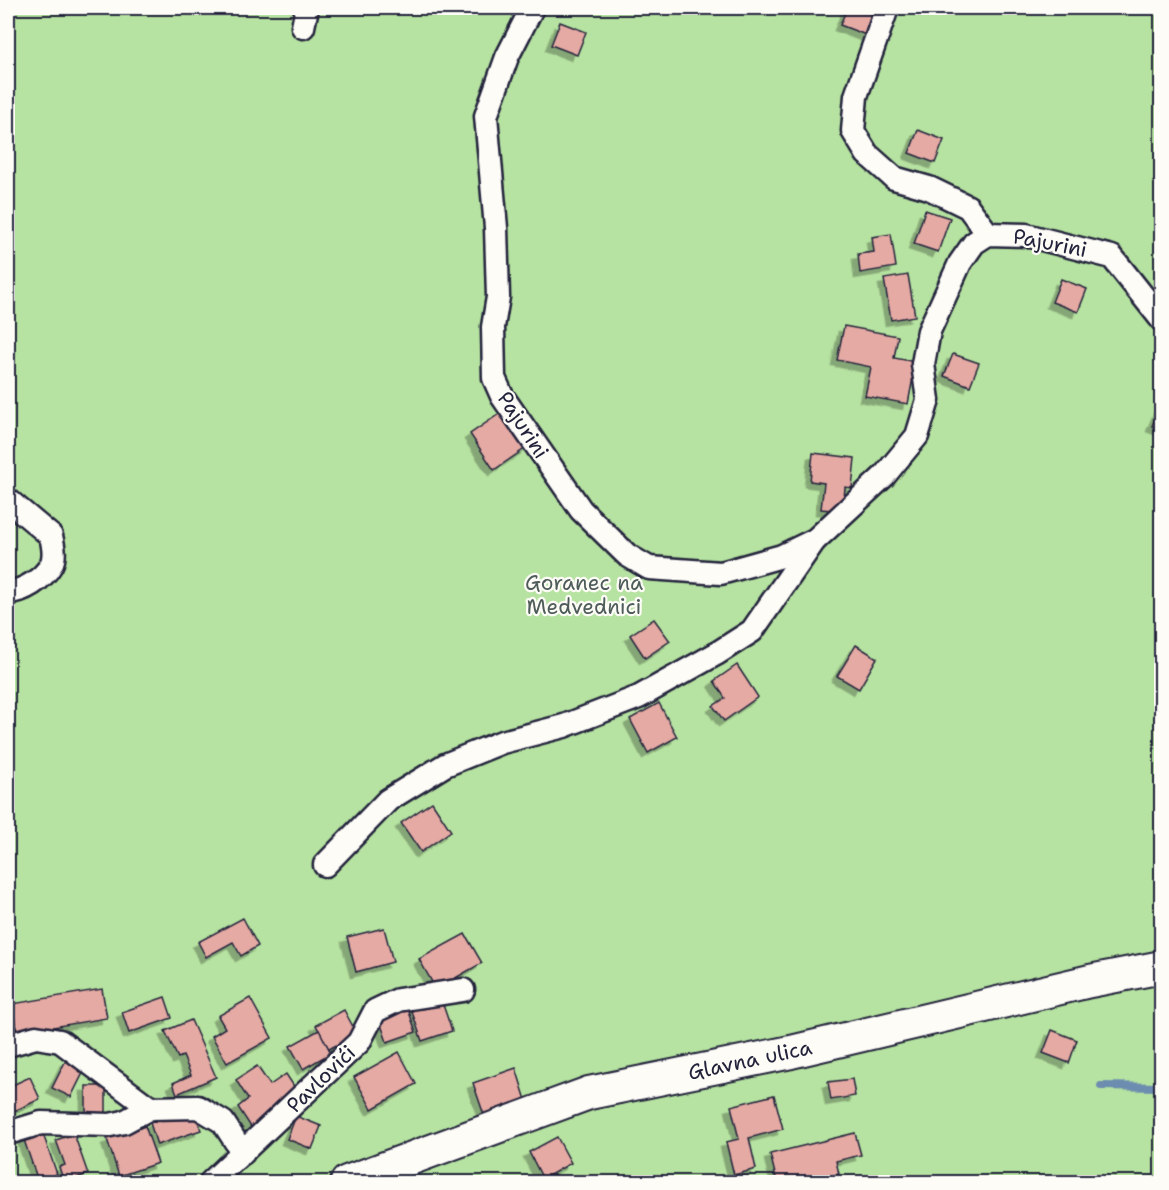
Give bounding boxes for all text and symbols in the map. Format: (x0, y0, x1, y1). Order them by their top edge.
street label: Pajurini (1011, 222, 1089, 264)
street label: Pajurini (491, 386, 555, 464)
park label: Goranec na Medvednici (525, 569, 643, 621)
street label: Glavna ulica (685, 1033, 815, 1087)
street label: Pavlovići (280, 1039, 362, 1119)

